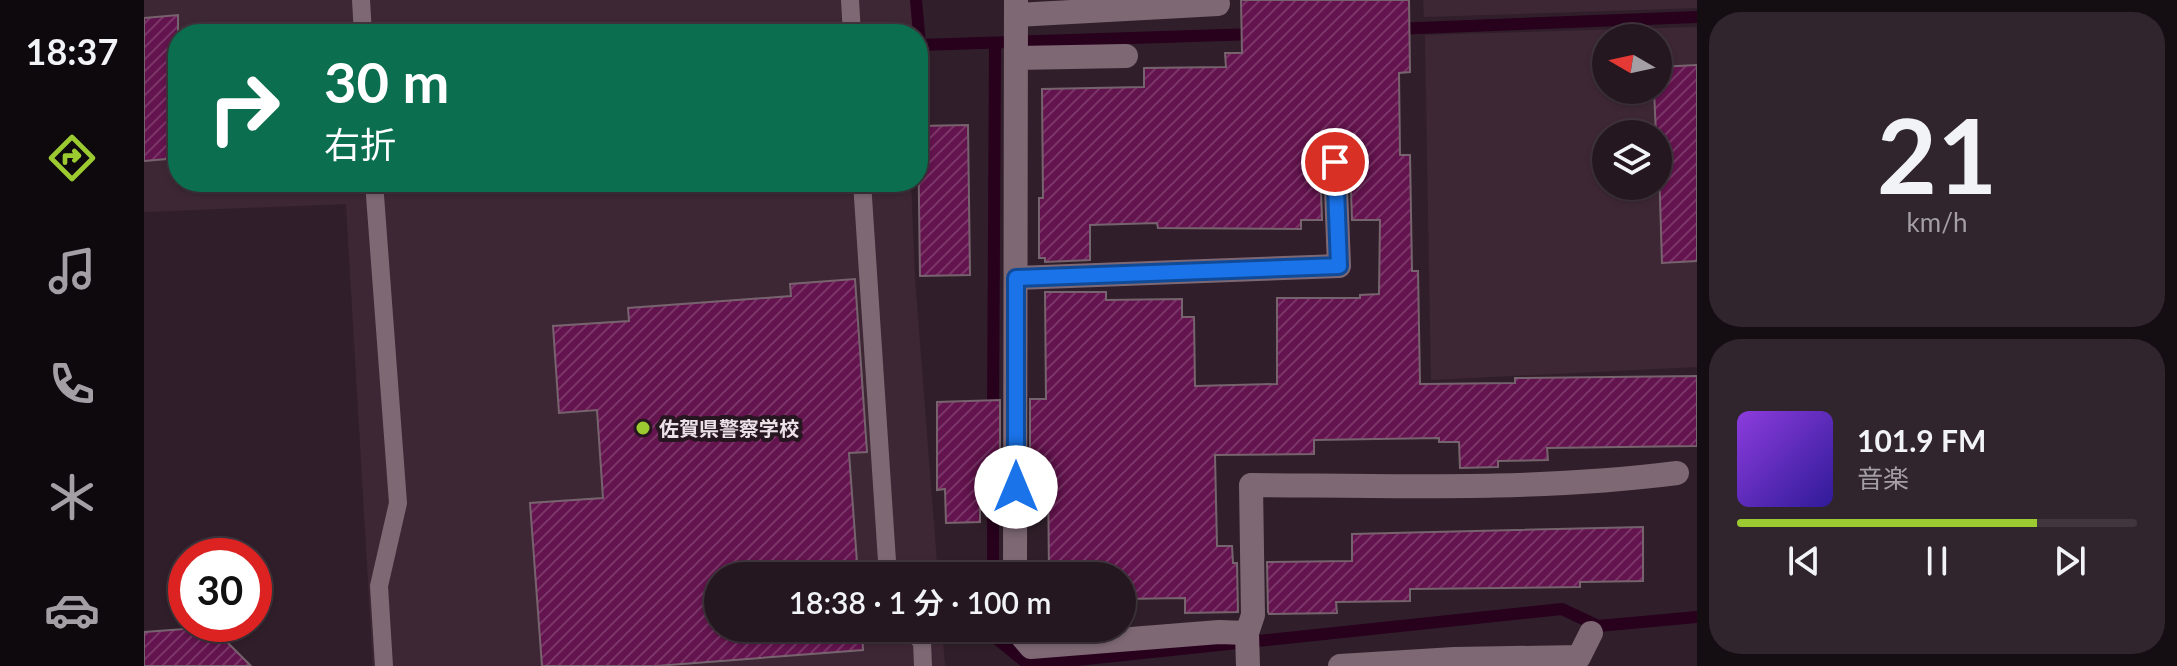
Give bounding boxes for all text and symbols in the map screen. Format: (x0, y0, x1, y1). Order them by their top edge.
north arrow (1592, 24, 1672, 104)
map controls (1592, 24, 1672, 200)
text: 18:37 (26, 29, 118, 73)
text: 30 m (324, 48, 449, 115)
icon: right (192, 56, 296, 160)
text: 21 (1877, 91, 1997, 216)
button: layers (1592, 120, 1672, 200)
text: 右折 (324, 122, 396, 166)
pin (1301, 128, 1369, 196)
icon: directions (44, 130, 100, 186)
icon: arrive (1313, 140, 1357, 184)
text: km/h (1907, 206, 1967, 238)
icon: music (44, 243, 100, 299)
icon: phone (44, 356, 100, 412)
place label: 佐賀県警察学校 (659, 416, 799, 440)
marker: 佐賀県警察学校 (634, 419, 652, 437)
text: 101.9 FM (1857, 422, 1986, 458)
position arrow (974, 445, 1058, 529)
text: 音楽 (1857, 462, 1909, 494)
icon: climate (44, 469, 100, 525)
speed limit sign: 30 (168, 538, 272, 642)
icon: previous (1782, 539, 1826, 583)
icon: pause (1915, 539, 1959, 583)
icon: next (2048, 539, 2092, 583)
icon: car (44, 582, 100, 638)
text: 18:38 · 1 分 · 100 m (789, 584, 1051, 620)

